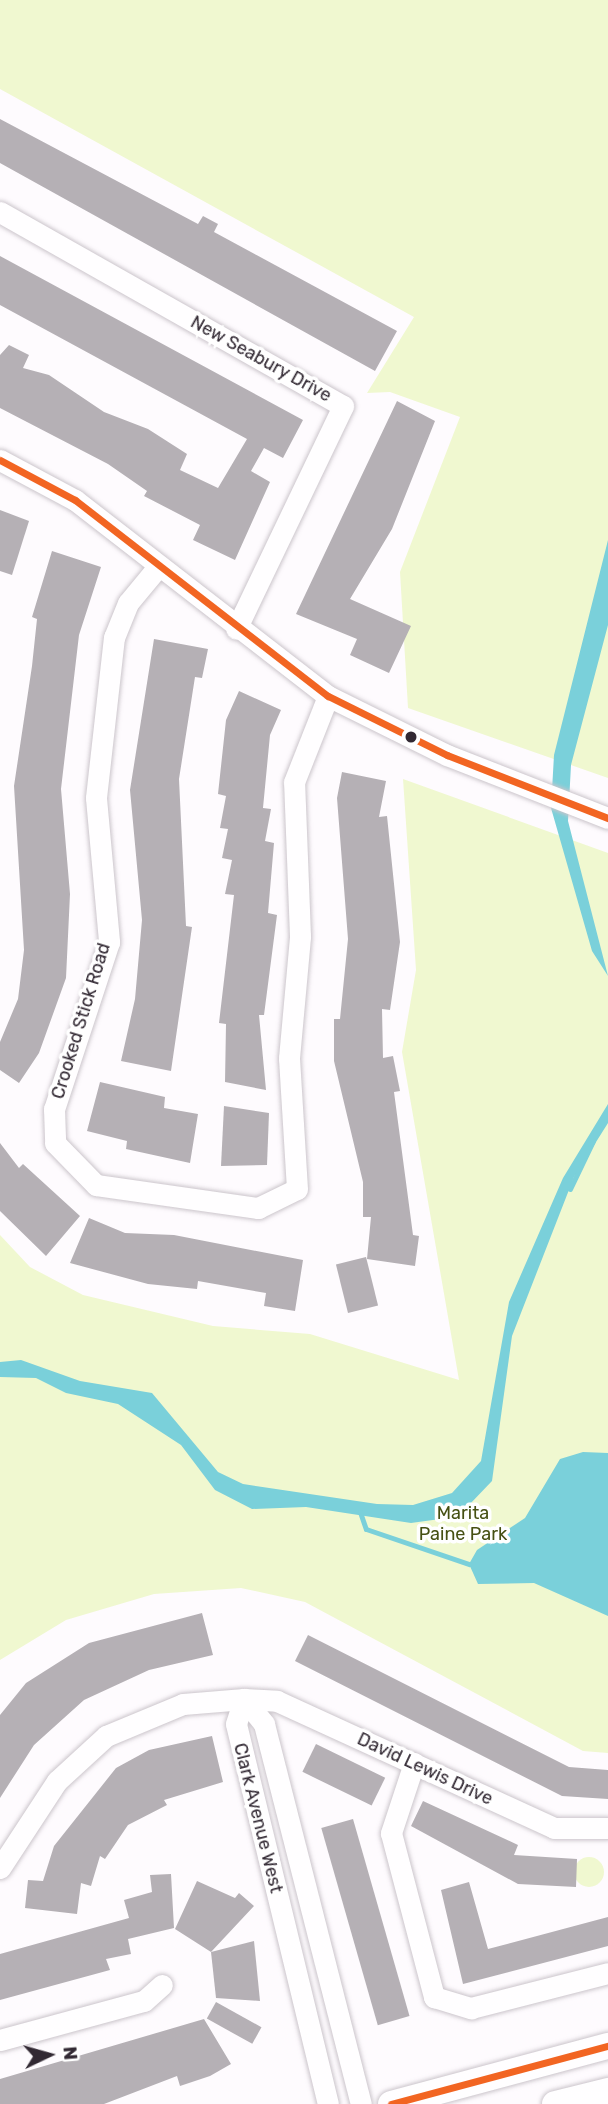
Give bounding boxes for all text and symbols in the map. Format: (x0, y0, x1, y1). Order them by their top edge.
street label: New Seabury Drive (186, 311, 336, 407)
unlabelled marker (404, 730, 418, 744)
street label: Crooked Stick Road (47, 940, 115, 1102)
park label: Marita Paine Park (419, 1503, 507, 1546)
street label: David Lewis Drive (354, 1728, 496, 1810)
street label: Clark Avenue West (229, 1740, 287, 1896)
north arrow (14, 2020, 84, 2090)
text: N (58, 2045, 82, 2061)

